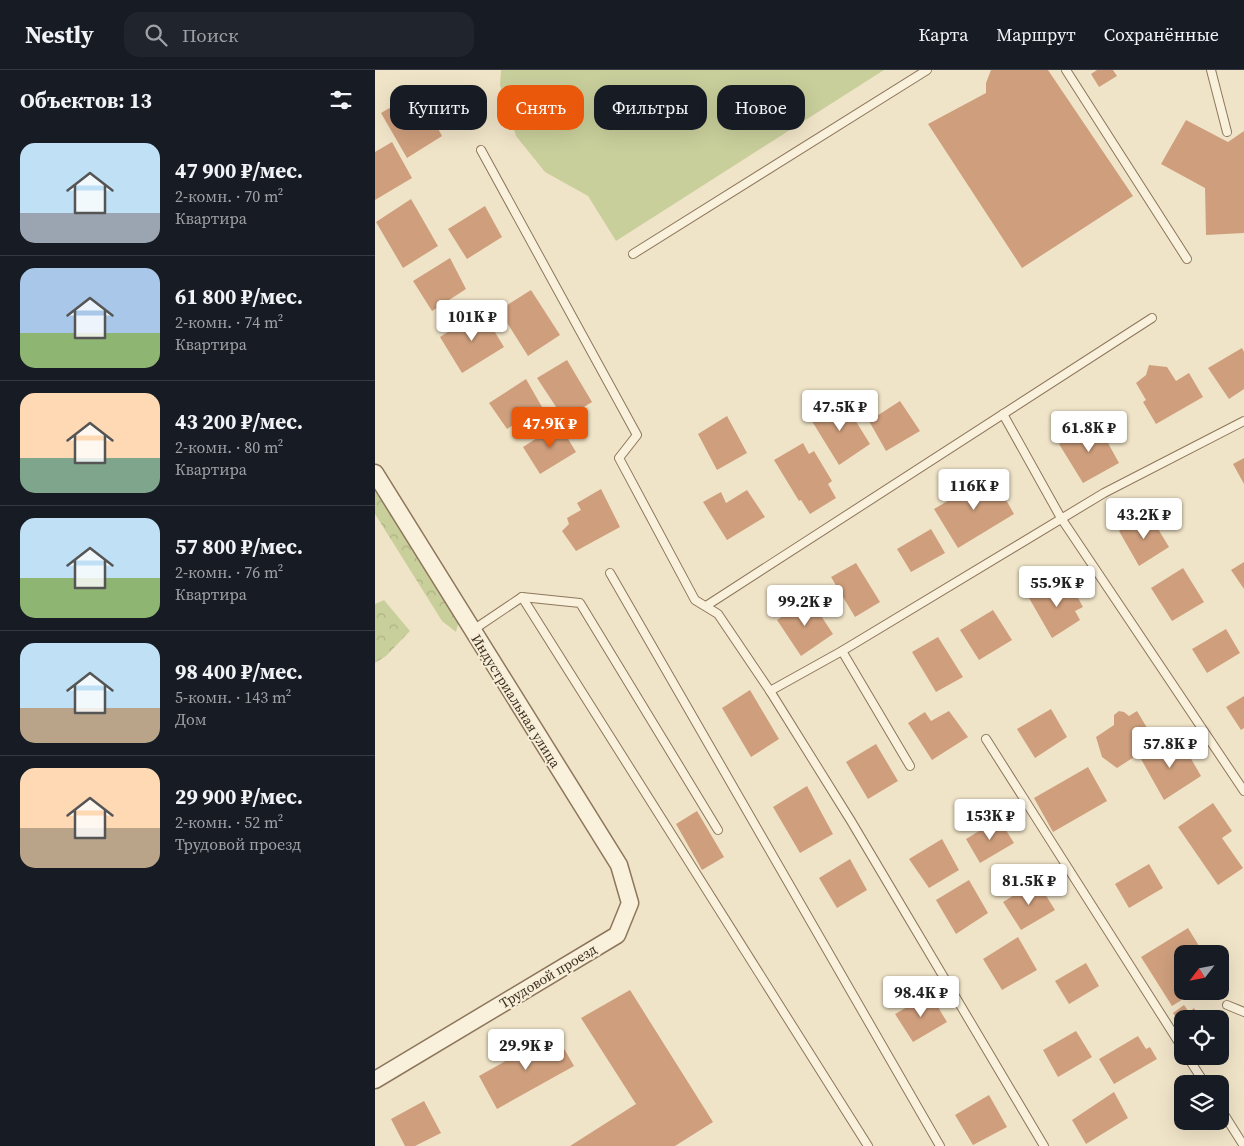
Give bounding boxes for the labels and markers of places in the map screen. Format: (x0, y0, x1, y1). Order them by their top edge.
pin: 101K ₽ (431, 300, 513, 342)
pin: 47.5K ₽ (794, 390, 886, 432)
pin: 47.9K ₽ (504, 406, 596, 449)
pin: 61.8K ₽ (1043, 410, 1135, 453)
pin: 116K ₽ (933, 468, 1015, 511)
pin: 43.2K ₽ (1098, 498, 1190, 540)
pin: 55.9K ₽ (1011, 566, 1103, 608)
pin: 99.2K ₽ (759, 584, 851, 627)
pin: 57.8K ₽ (1124, 726, 1216, 769)
pin: 153K ₽ (949, 798, 1031, 841)
pin: 81.5K ₽ (983, 864, 1075, 906)
pin: 98.4K ₽ (875, 976, 967, 1018)
pin: 29.9K ₽ (480, 1028, 572, 1071)

